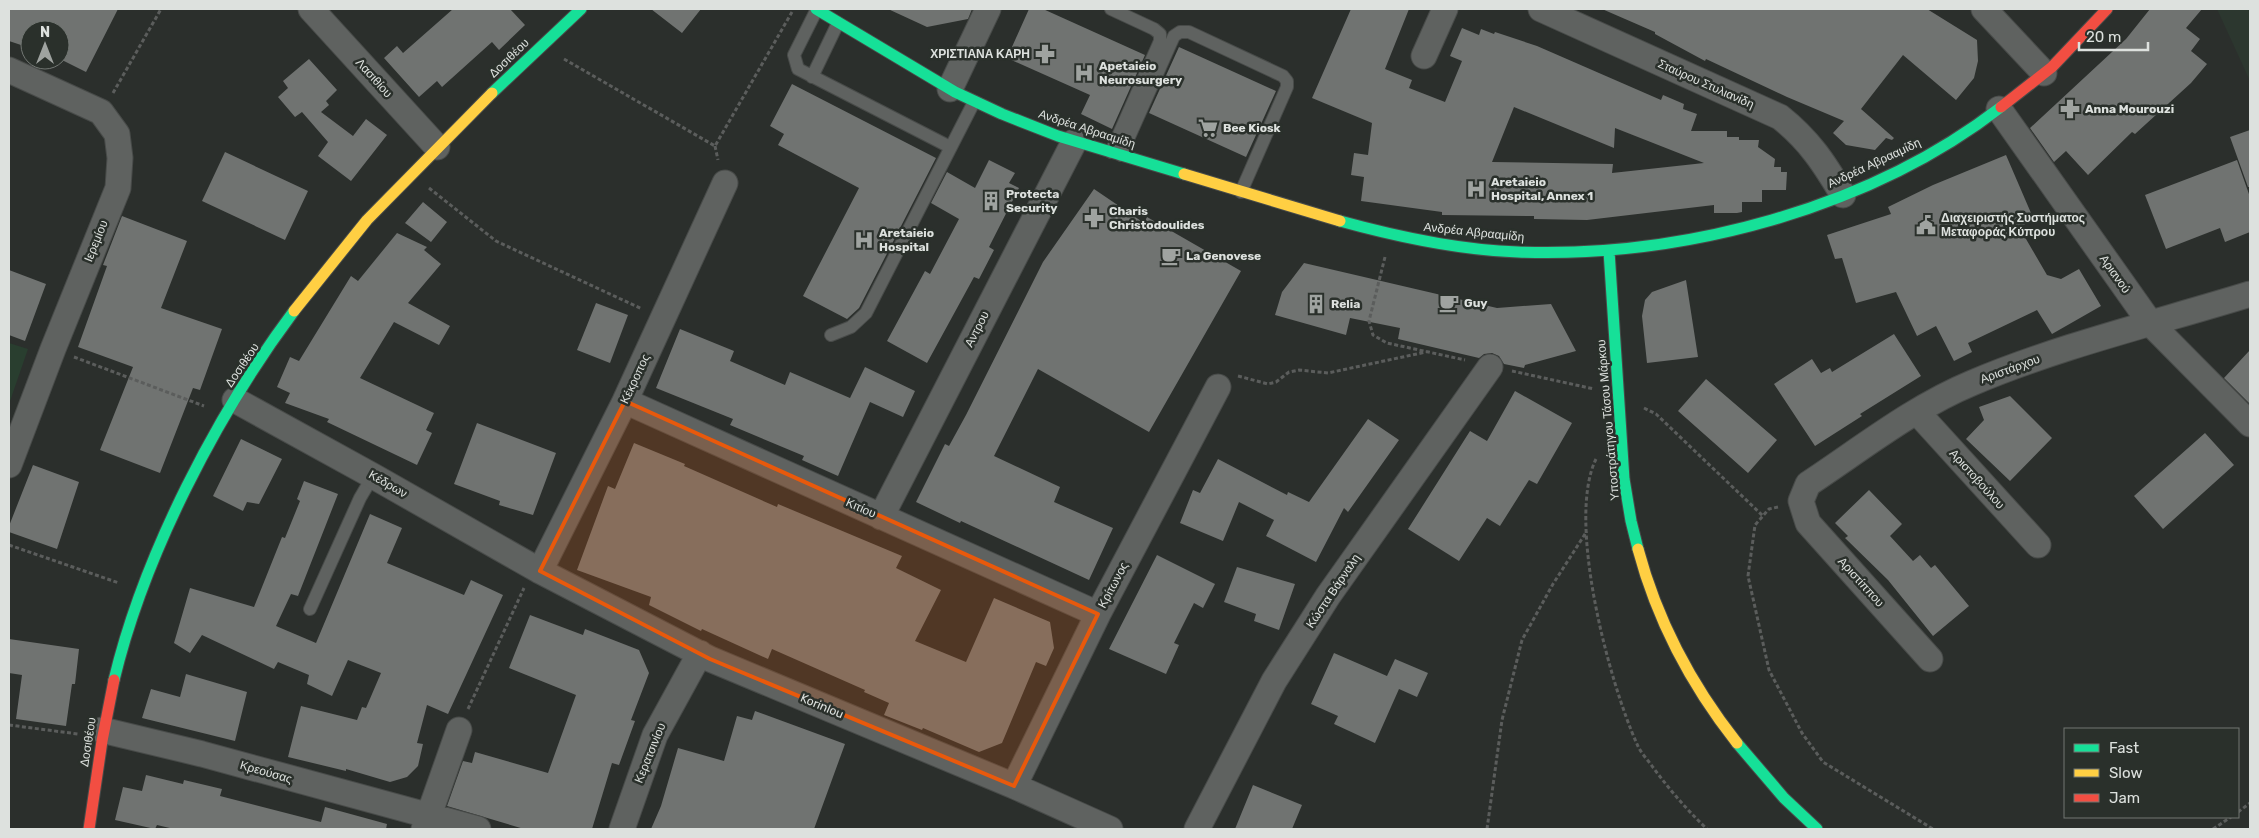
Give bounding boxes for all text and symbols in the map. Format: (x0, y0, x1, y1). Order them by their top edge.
north arrow (20, 20, 70, 70)
scale bar (2079, 20, 2148, 52)
text: N (40, 24, 50, 41)
text: 20 m (2086, 28, 2121, 46)
street label: Δοσιθέου (486, 36, 532, 80)
pharmacy icon: ΧΡΙΣΤΙΑΝΑ ΚΑΡΗ (1034, 43, 1056, 65)
place label: ΧΡΙΣΤΙΑΝΑ ΚΑΡΗ (930, 47, 1030, 61)
street label: Λασιθίου (353, 56, 395, 100)
street label: Σταύρου Στυλιανίδη (1656, 57, 1756, 111)
place label: Apetaieio Neurosurgery (1099, 59, 1182, 87)
hospital icon: Apetaieio Neurosurgery (1073, 62, 1095, 84)
pharmacy icon: Anna Mourouzi (2059, 98, 2081, 120)
place label: Anna Mourouzi (2085, 102, 2174, 116)
street label: Ανδρέα Αβρααμίδη (1037, 107, 1137, 151)
supermarket icon: Bee Kiosk (1197, 117, 1219, 139)
place label: Bee Kiosk (1223, 121, 1281, 135)
street label: Ανδρέα Αβρααμίδη (1825, 135, 1923, 191)
place label: Aretaieio Hospital, Annex 1 (1491, 175, 1593, 203)
hospital icon: Aretaieio Hospital, Annex 1 (1465, 178, 1487, 200)
place label: Protecta Security (1006, 187, 1059, 215)
building icon: Protecta Security (980, 190, 1002, 212)
place label: Charis Christodoulides (1109, 204, 1205, 232)
pharmacy icon: Charis Christodoulides (1083, 207, 1105, 229)
place label: Διαχειριστής Συστήματος Μεταφοράς Κύπρου (1941, 211, 2085, 239)
public building icon: Διαχειριστής Συστήματος Μεταφοράς Κύπρου (1915, 214, 1937, 236)
street label: Ιερεμίου (81, 218, 111, 264)
street label: Ανδρέα Αβρααμίδη (1423, 220, 1525, 244)
place label: Aretaieio Hospital (879, 226, 934, 254)
hospital icon: Aretaieio Hospital (853, 229, 875, 251)
cafe icon: La Genovese (1160, 245, 1182, 267)
place label: La Genovese (1186, 249, 1261, 263)
street label: Αριανού (2097, 252, 2133, 296)
cafe icon: Guy (1438, 292, 1460, 314)
building icon: Relia (1305, 293, 1327, 315)
place label: Guy (1464, 296, 1488, 310)
place label: Relia (1331, 297, 1360, 311)
street label: Αντρου (962, 309, 992, 349)
street label: Υποστράτηγου Τάσου Μάρκου (1594, 339, 1622, 501)
street label: Δοσιθέου (222, 340, 262, 390)
street label: Κέκροπος (617, 352, 653, 406)
street label: Αριστάρχου (1978, 352, 2042, 386)
street label: Αριστοβούλου (1947, 446, 2007, 512)
street label: Κέδρων (366, 467, 410, 501)
street label: Κιτίου (844, 495, 878, 521)
street label: Κώστα Βάρναλη (1303, 551, 1363, 631)
street label: Αριστίππου (1835, 554, 1887, 610)
street label: Κρίτωνος (1095, 560, 1131, 610)
street label: Korinlou (798, 691, 846, 721)
street label: Δοσιθέου (77, 716, 99, 768)
street label: Κερατσινίου (632, 721, 668, 785)
legend (2064, 728, 2239, 818)
text: Fast (2109, 739, 2139, 757)
street label: Κρεούσας (238, 758, 294, 786)
text: Slow (2109, 764, 2142, 782)
text: Jam (2109, 789, 2140, 807)

